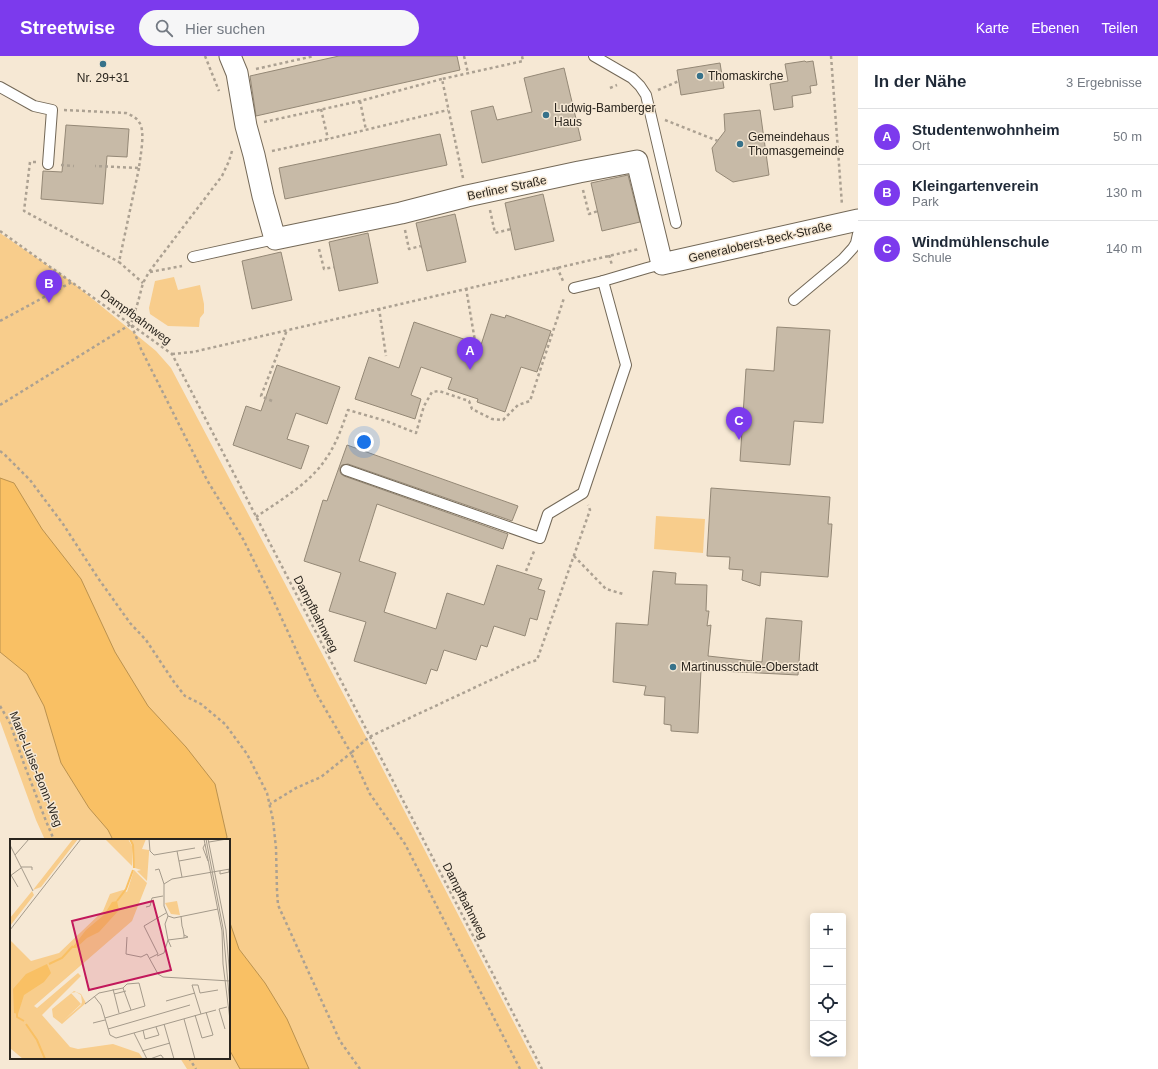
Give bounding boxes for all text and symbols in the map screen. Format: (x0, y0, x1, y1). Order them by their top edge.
search box (139, 10, 419, 46)
text: Streetwise (20, 17, 115, 38)
icon: search (153, 17, 175, 39)
text: Hier suchen (185, 20, 265, 37)
text: Karte (976, 20, 1009, 36)
text: Ebenen (1031, 20, 1079, 36)
text: Teilen (1101, 20, 1138, 36)
marker: Nr. 29+31 (98, 59, 108, 69)
place label: Thomaskirche (708, 69, 784, 83)
place label: Nr. 29+31 (77, 71, 130, 85)
marker: Thomaskirche (695, 71, 705, 81)
text: In der Nähe (874, 72, 967, 91)
text: 3 Ergebnisse (1066, 75, 1142, 90)
place label: Ludwig-Bamberger Haus (554, 101, 655, 129)
marker: Ludwig-Bamberger Haus (541, 110, 551, 120)
text: Studentenwohnheim (912, 121, 1060, 138)
text: A (882, 129, 892, 144)
text: 50 m (1113, 129, 1142, 144)
place label: Gemeindehaus Thomasgemeinde (748, 130, 844, 158)
text: Ort (912, 138, 930, 153)
marker: Gemeindehaus Thomasgemeinde (735, 139, 745, 149)
street label: Berliner Straße (466, 173, 548, 203)
text: Kleingartenverein (912, 177, 1039, 194)
text: B (882, 185, 892, 200)
text: 130 m (1106, 185, 1142, 200)
text: Park (912, 194, 939, 209)
street label: Generaloberst-Beck-Straße (687, 219, 833, 265)
text: Windmühlenschule (912, 233, 1049, 250)
text: C (882, 241, 892, 256)
text: 140 m (1106, 241, 1142, 256)
text: Schule (912, 250, 952, 265)
pin: B (36, 270, 62, 303)
street label: Dampfbahnweg (98, 287, 174, 347)
pin: A (457, 337, 483, 370)
pin: C (726, 407, 752, 440)
your location (354, 432, 374, 452)
street label: Dampfbahnweg (291, 573, 341, 655)
place label: Martinusschule-Oberstadt (681, 660, 819, 674)
marker: Martinusschule-Oberstadt (668, 662, 678, 672)
street label: Marie-Luise-Bonn-Weg (6, 709, 66, 829)
inset map (10, 839, 230, 1059)
street label: Dampfbahnweg (440, 860, 490, 942)
map controls (810, 913, 846, 1057)
button: + (810, 913, 846, 949)
button: − (810, 949, 846, 985)
button: locate (810, 985, 846, 1021)
button: layers (810, 1021, 846, 1057)

